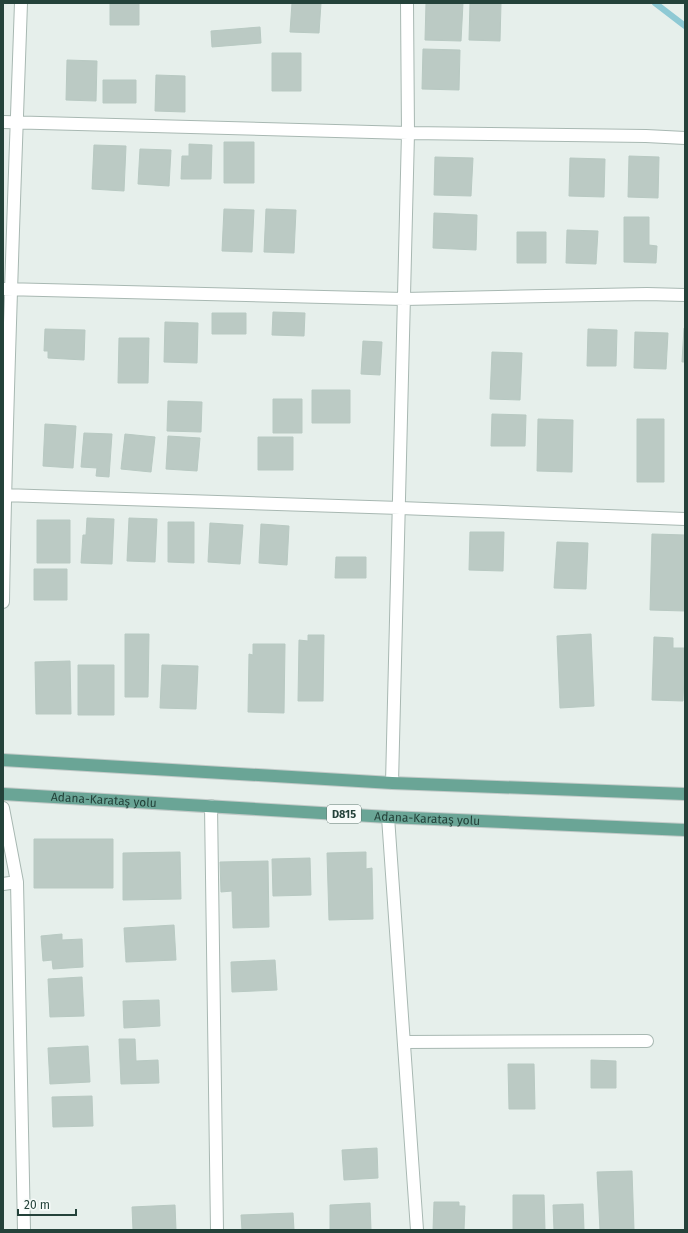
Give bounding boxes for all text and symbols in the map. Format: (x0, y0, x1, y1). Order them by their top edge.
street label: Adana-Karataş yolu (50, 790, 157, 810)
road number: D815 (327, 805, 361, 823)
street label: Adana-Karataş yolu (374, 809, 481, 828)
scale bar (18, 1191, 76, 1217)
text: 20 m (24, 1198, 50, 1212)

